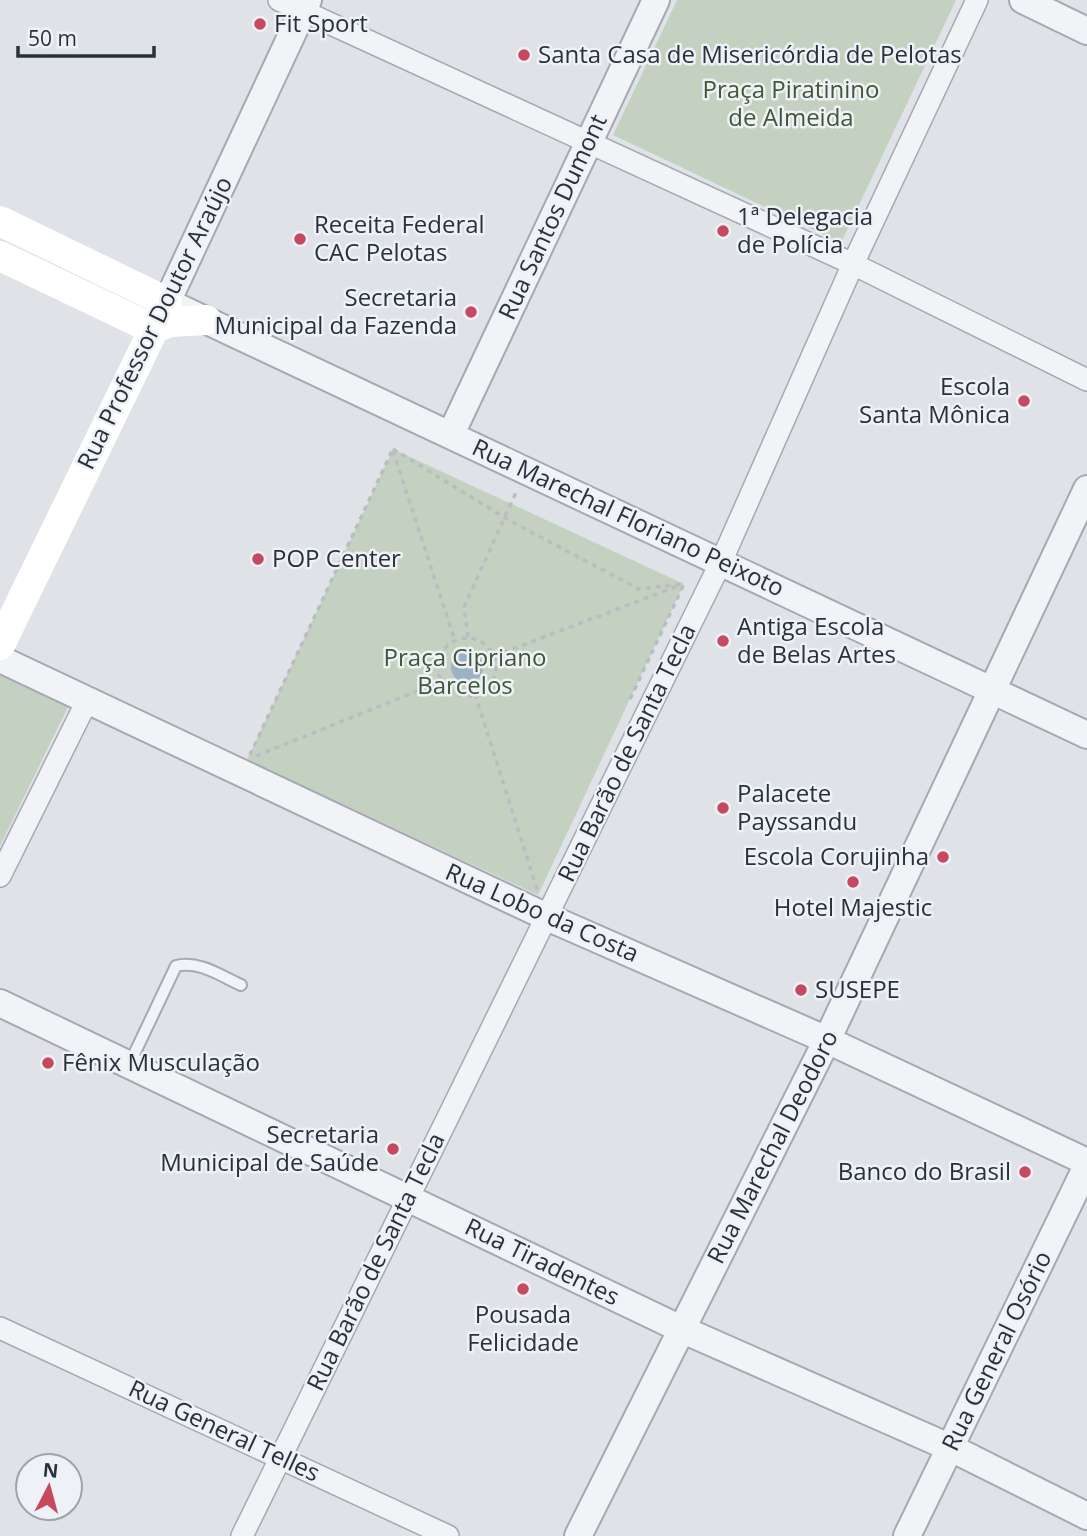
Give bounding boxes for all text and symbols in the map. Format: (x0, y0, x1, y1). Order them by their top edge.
place label: Fit Sport (274, 6, 368, 39)
scale bar (18, 14, 154, 58)
marker: Fit Sport (252, 16, 268, 32)
text: 50 m (28, 24, 77, 52)
place label: Santa Casa de Misericórdia de Pelotas (538, 37, 962, 70)
marker: Santa Casa de Misericórdia de Pelotas (516, 47, 532, 63)
park label: Praça Piratinino de Almeida (703, 72, 879, 133)
street label: Rua Santos Dumont (490, 108, 614, 324)
street label: Rua Professor Doutor Araújo (68, 170, 239, 474)
place label: 1ª Delegacia de Polícia (737, 199, 873, 260)
place label: Receita Federal CAC Pelotas (314, 207, 485, 268)
marker: 1ª Delegacia de Polícia (715, 223, 731, 239)
marker: Receita Federal CAC Pelotas (292, 231, 308, 247)
place label: Secretaria Municipal da Fazenda (215, 280, 457, 341)
marker: Secretaria Municipal da Fazenda (463, 304, 479, 320)
place label: Escola Santa Mônica (859, 369, 1010, 430)
marker: Escola Santa Mônica (1016, 393, 1032, 409)
street label: Rua Marechal Floriano Peixoto (467, 430, 790, 604)
place label: POP Center (272, 541, 401, 574)
marker: POP Center (250, 551, 266, 567)
place label: Antiga Escola de Belas Artes (737, 609, 896, 670)
street label: Rua Barão de Santa Tecla (549, 618, 703, 887)
marker: Antiga Escola de Belas Artes (715, 633, 731, 649)
park label: Praça Cipriano Barcelos (384, 640, 546, 701)
place label: Palacete Payssandu (737, 776, 857, 837)
marker: Palacete Payssandu (715, 800, 731, 816)
place label: Escola Corujinha (744, 839, 929, 872)
marker: Escola Corujinha (935, 849, 951, 865)
street label: Rua Lobo da Costa (441, 854, 645, 969)
marker: Hotel Majestic (845, 874, 861, 890)
place label: Hotel Majestic (774, 890, 932, 923)
place label: SUSEPE (815, 972, 900, 1005)
marker: SUSEPE (793, 982, 809, 998)
street label: Rua Marechal Deodoro (698, 1024, 845, 1269)
place label: Fênix Musculação (62, 1045, 260, 1078)
marker: Fênix Musculação (40, 1055, 56, 1071)
place label: Secretaria Municipal de Saúde (160, 1117, 379, 1178)
street label: Rua Barão de Santa Tecla (298, 1127, 452, 1396)
marker: Secretaria Municipal de Saúde (385, 1141, 401, 1157)
place label: Banco do Brasil (838, 1154, 1011, 1187)
marker: Banco do Brasil (1017, 1164, 1033, 1180)
street label: Rua Tiradentes (460, 1209, 625, 1312)
street label: Rua General Osório (933, 1245, 1058, 1456)
marker: Pousada Felicidade (515, 1281, 531, 1297)
place label: Pousada Felicidade (467, 1297, 579, 1358)
street label: Rua General Telles (124, 1371, 326, 1488)
north arrow (14, 1452, 84, 1522)
text: N (42, 1456, 60, 1484)

